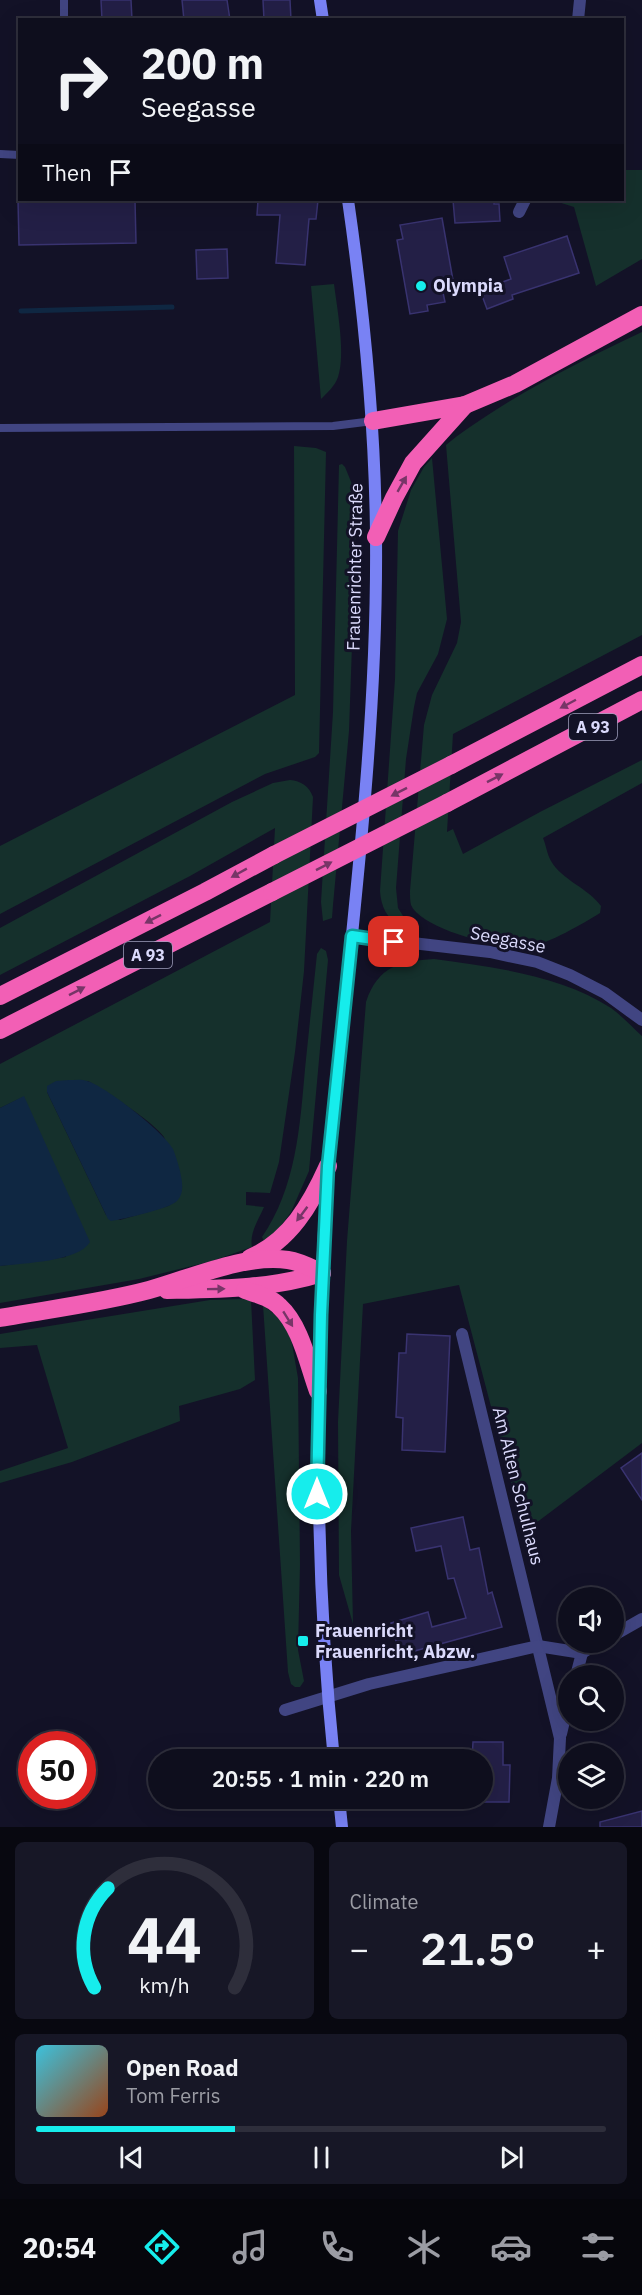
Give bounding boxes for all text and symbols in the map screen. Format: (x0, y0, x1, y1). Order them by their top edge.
text: 200 m (141, 36, 264, 91)
icon: right (42, 42, 120, 120)
text: Seegasse (141, 89, 256, 124)
icon: arrive (104, 156, 137, 189)
text: Then (42, 158, 92, 187)
place label: Olympia (433, 274, 503, 297)
marker: Olympia (414, 279, 428, 293)
one-way arrow (396, 476, 407, 492)
street label: Frauenrichter Straße (342, 483, 367, 651)
one-way arrow (559, 699, 576, 709)
road number: A 93 (569, 714, 617, 740)
one-way arrow (487, 773, 504, 783)
one-way arrow (391, 787, 408, 796)
one-way arrow (315, 861, 332, 870)
one-way arrow (231, 868, 248, 878)
one-way arrow (144, 914, 161, 924)
pin (368, 916, 419, 967)
street label: Seegasse (468, 921, 548, 958)
icon: arrive (377, 925, 410, 958)
road number: A 93 (124, 942, 172, 968)
one-way arrow (68, 987, 85, 996)
one-way arrow (296, 1207, 308, 1222)
one-way arrow (207, 1284, 226, 1294)
one-way arrow (283, 1310, 294, 1327)
street label: Am Alten Schulhaus (488, 1404, 549, 1567)
position arrow (285, 1462, 349, 1526)
map controls (558, 1587, 624, 1809)
button: sound (558, 1587, 624, 1653)
place label: Frauenricht Frauenricht, Abzw. (315, 1619, 475, 1663)
marker: Frauenricht Frauenricht, Abzw. (296, 1634, 310, 1648)
button: search (558, 1665, 624, 1731)
speed limit sign: 50 (18, 1731, 96, 1809)
button: layers (558, 1743, 624, 1809)
text: 20:55 · 1 min · 220 m (212, 1764, 429, 1793)
text: Climate (350, 1888, 418, 1915)
text: 44 (127, 1898, 202, 1979)
text: 21.5° (420, 1919, 536, 1977)
text: − (350, 1927, 369, 1970)
text: + (586, 1927, 606, 1970)
text: km/h (139, 1971, 189, 1999)
text: Open Road (126, 2053, 239, 2082)
text: Tom Ferris (126, 2082, 221, 2109)
icon: previous (115, 2141, 148, 2174)
icon: pause (305, 2141, 338, 2174)
icon: next (495, 2141, 528, 2174)
icon: directions (141, 2226, 183, 2268)
icon: music (229, 2226, 271, 2268)
icon: phone (316, 2226, 358, 2268)
icon: climate (403, 2226, 445, 2268)
icon: car (490, 2226, 532, 2268)
icon: filters (577, 2226, 619, 2268)
text: 20:54 (23, 2230, 96, 2265)

